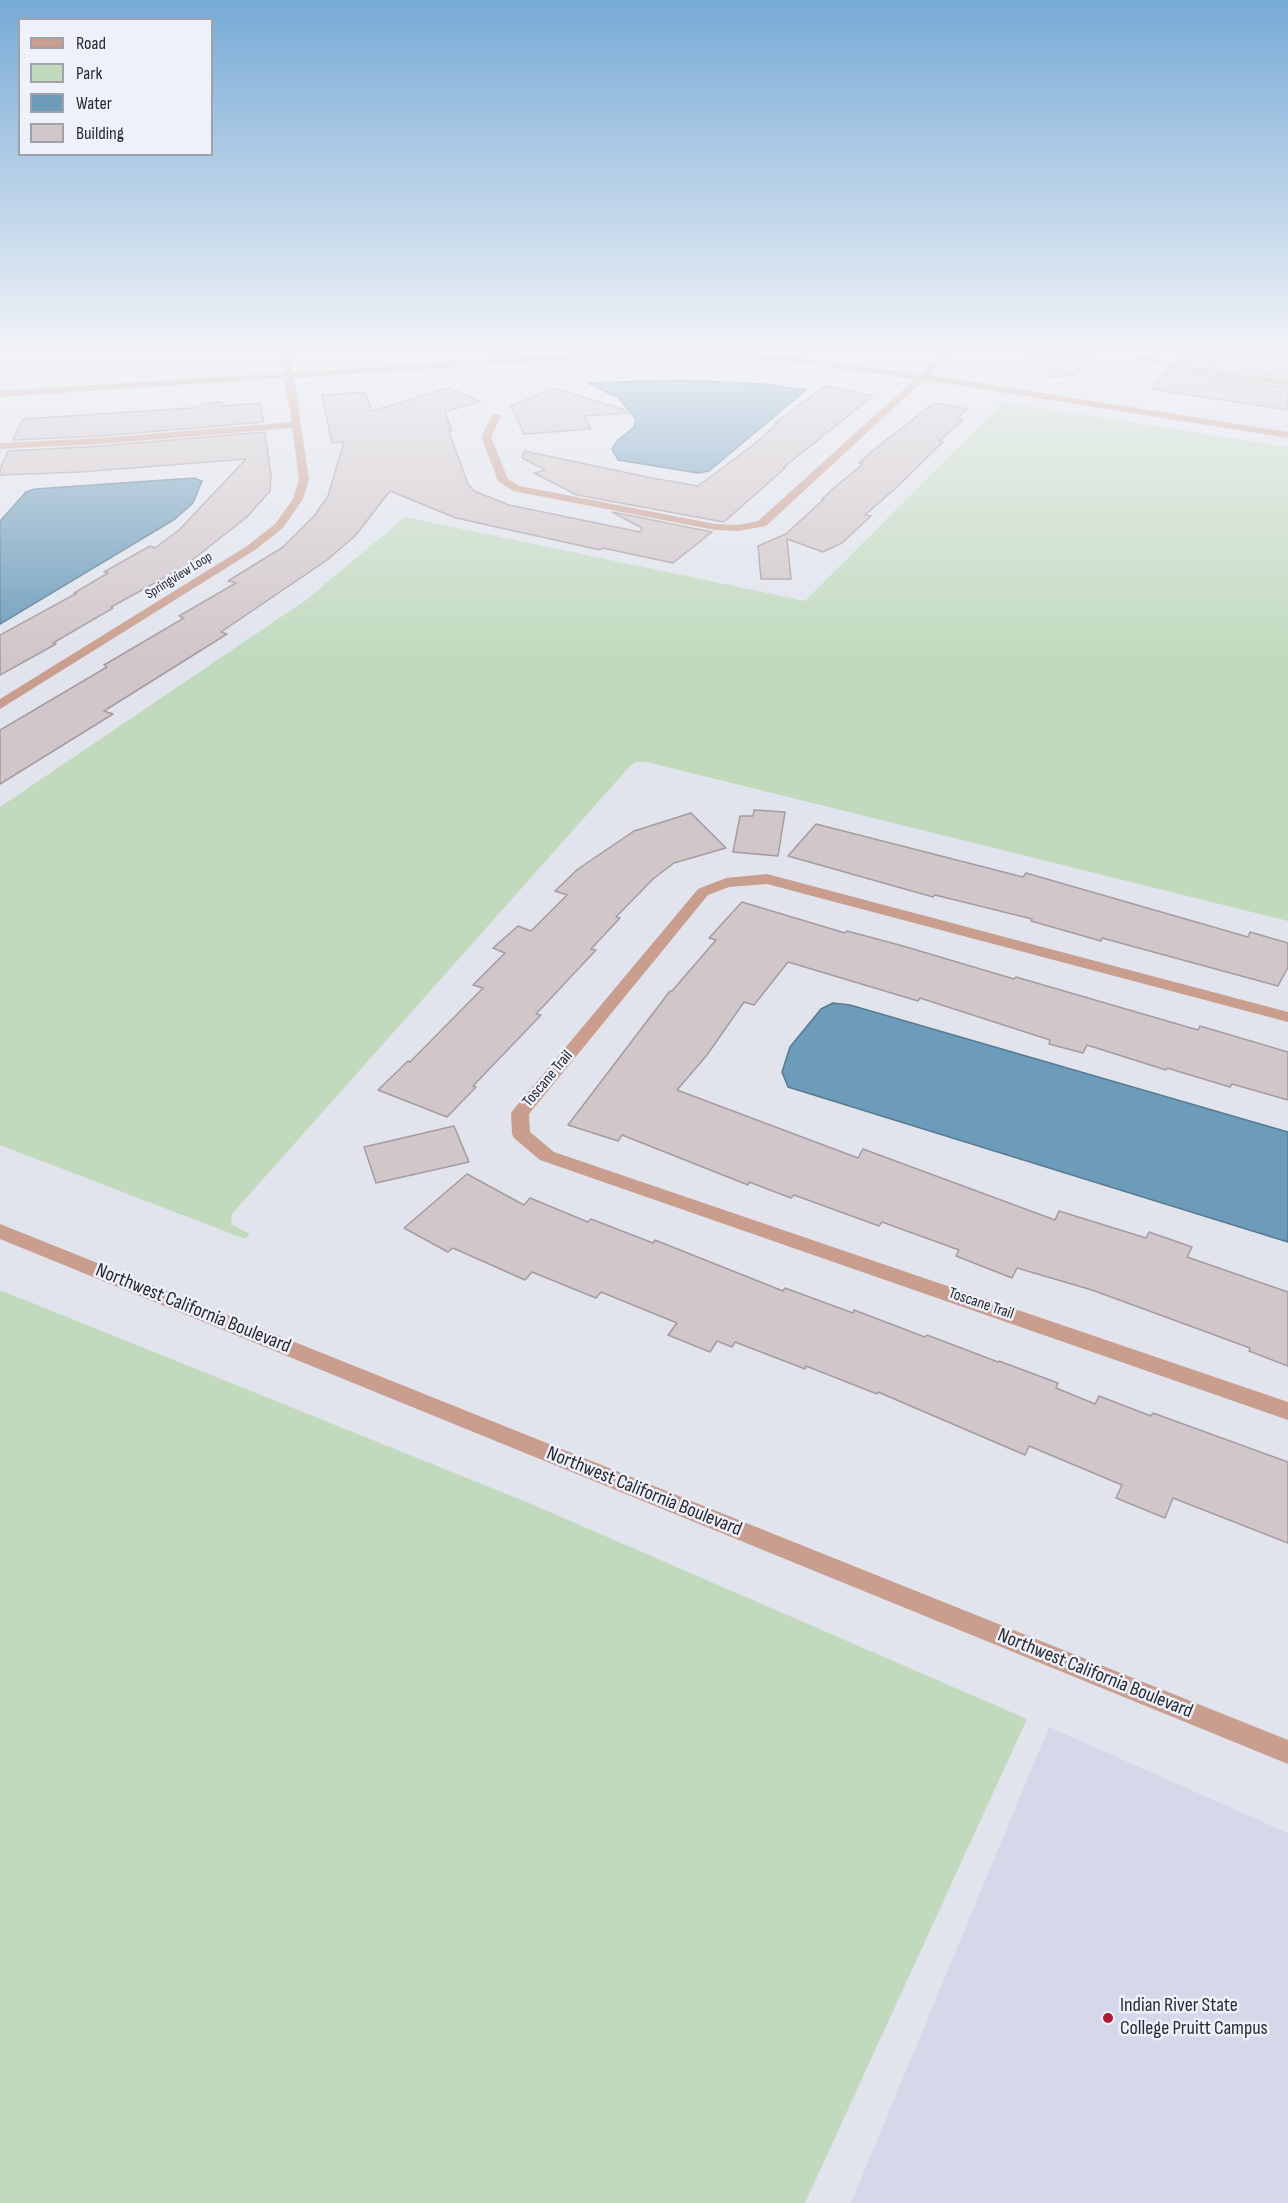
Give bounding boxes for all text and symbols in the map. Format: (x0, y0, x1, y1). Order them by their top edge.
legend (18, 18, 213, 156)
text: Road (76, 33, 106, 54)
text: Park (76, 63, 102, 84)
text: Water (76, 93, 112, 114)
text: Building (76, 123, 124, 144)
street label: Springview Loop (142, 549, 216, 603)
street label: Toscane Trail (519, 1047, 577, 1111)
street label: Northwest California Boulevard (92, 1259, 294, 1359)
street label: Toscane Trail (946, 1284, 1016, 1324)
street label: Northwest California Boulevard (543, 1442, 745, 1542)
street label: Northwest California Boulevard (994, 1624, 1196, 1724)
place label: Indian River State College Pruitt Campus (1120, 1994, 1268, 2041)
marker: Indian River State College Pruitt Campus (1101, 2011, 1115, 2025)

